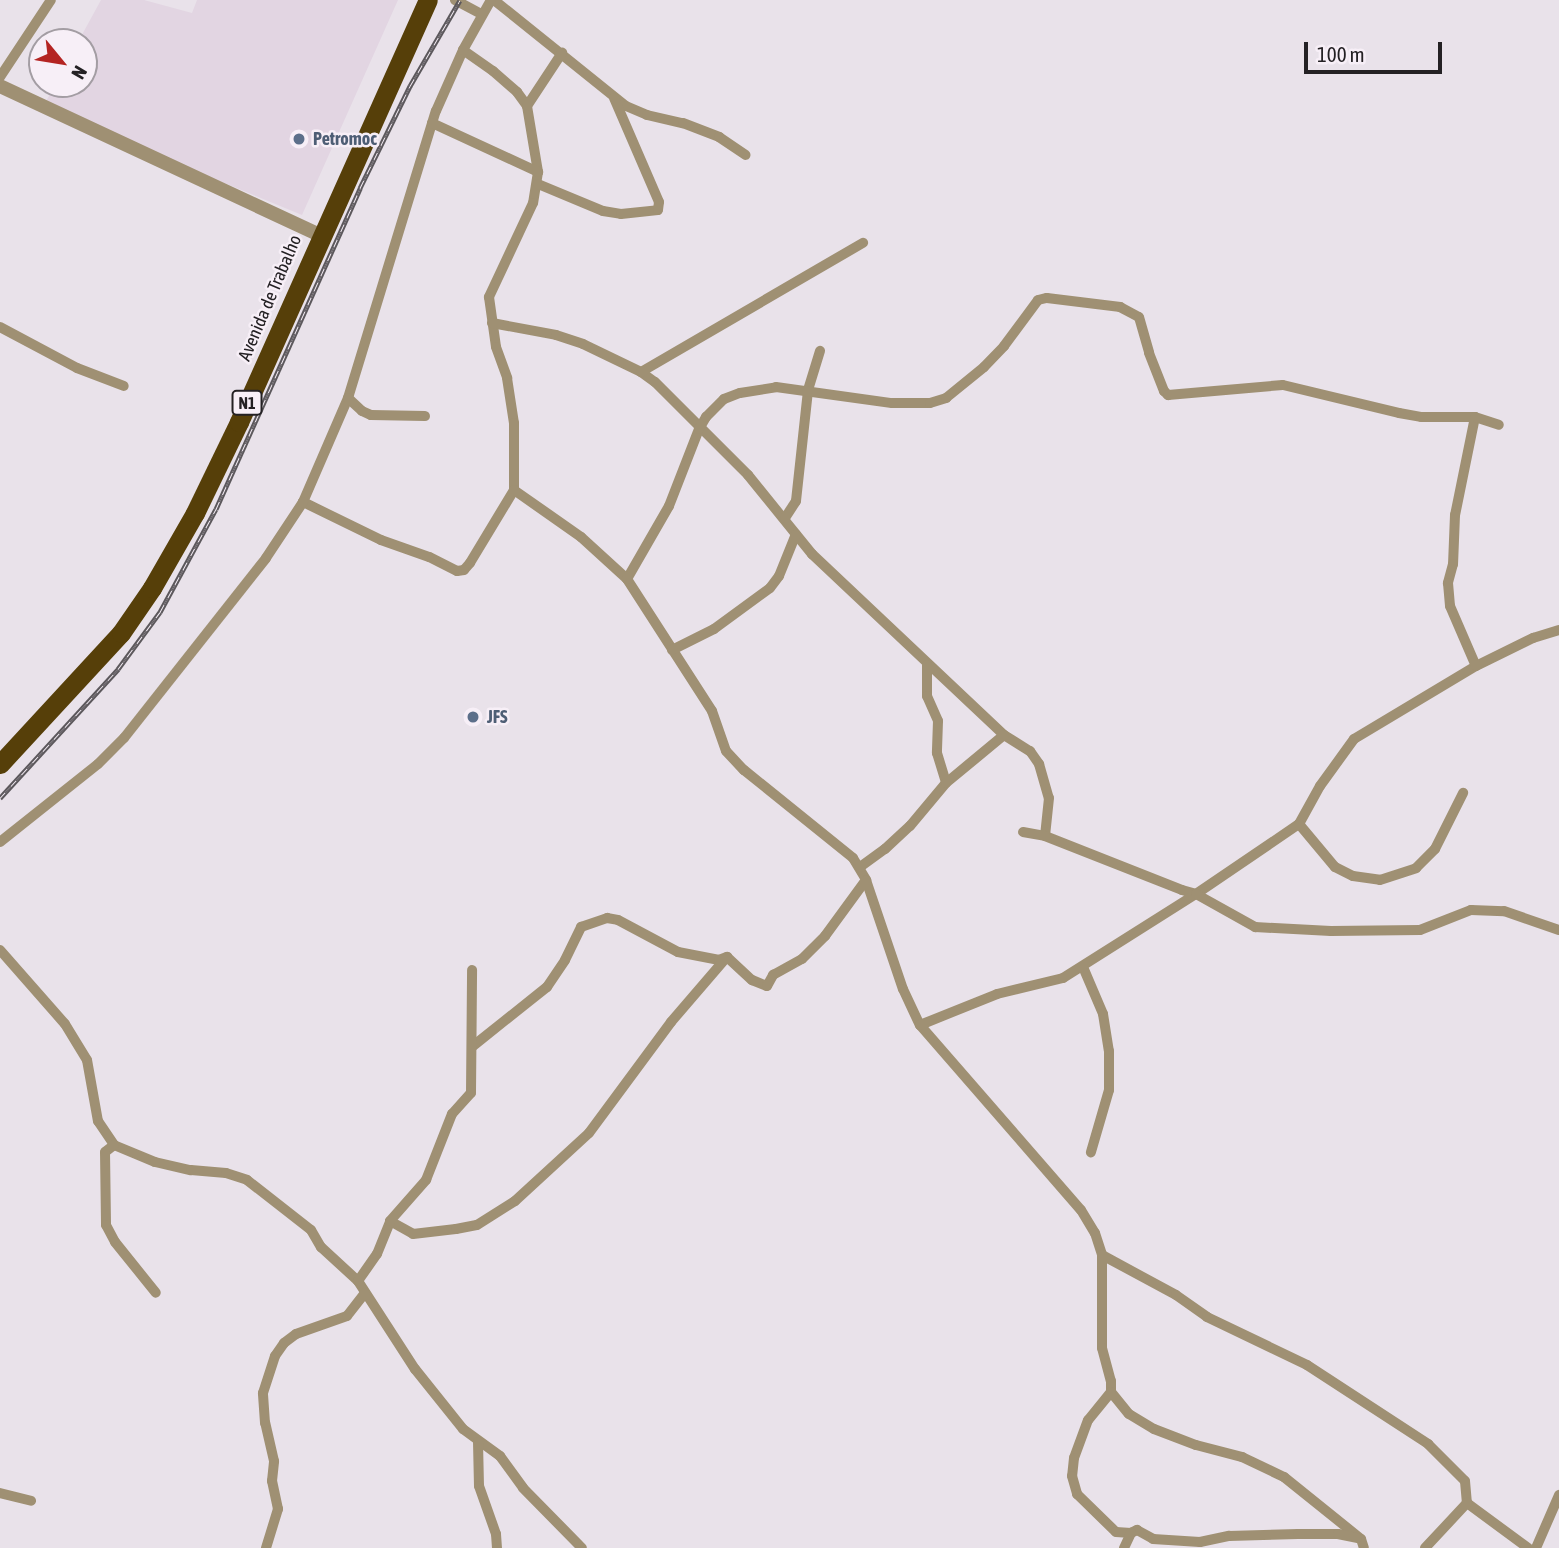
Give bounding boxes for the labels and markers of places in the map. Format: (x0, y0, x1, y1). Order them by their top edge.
place label: Petromoc (313, 128, 377, 150)
marker: Petromoc (291, 131, 307, 147)
place label: JFS (487, 706, 508, 728)
marker: JFS (465, 709, 481, 725)

